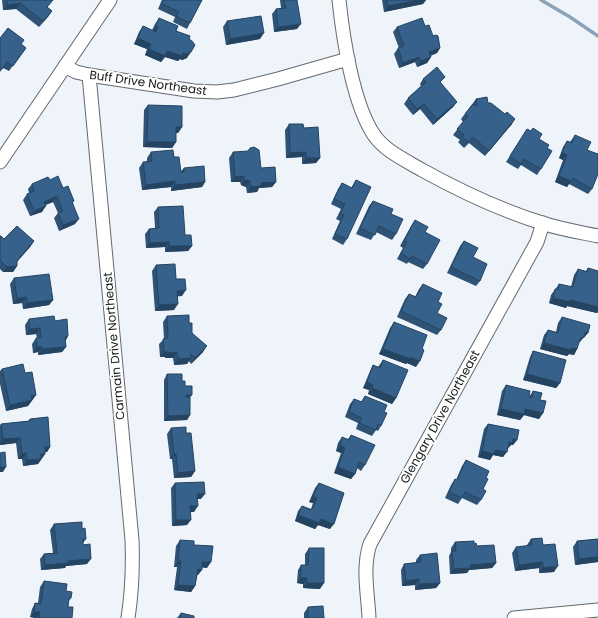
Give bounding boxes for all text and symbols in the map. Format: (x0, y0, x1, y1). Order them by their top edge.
street label: Buff Drive Northeast (88, 66, 208, 99)
street label: Carmain Drive Northeast (99, 271, 128, 421)
street label: Glengary Drive Northeast (396, 347, 483, 487)

